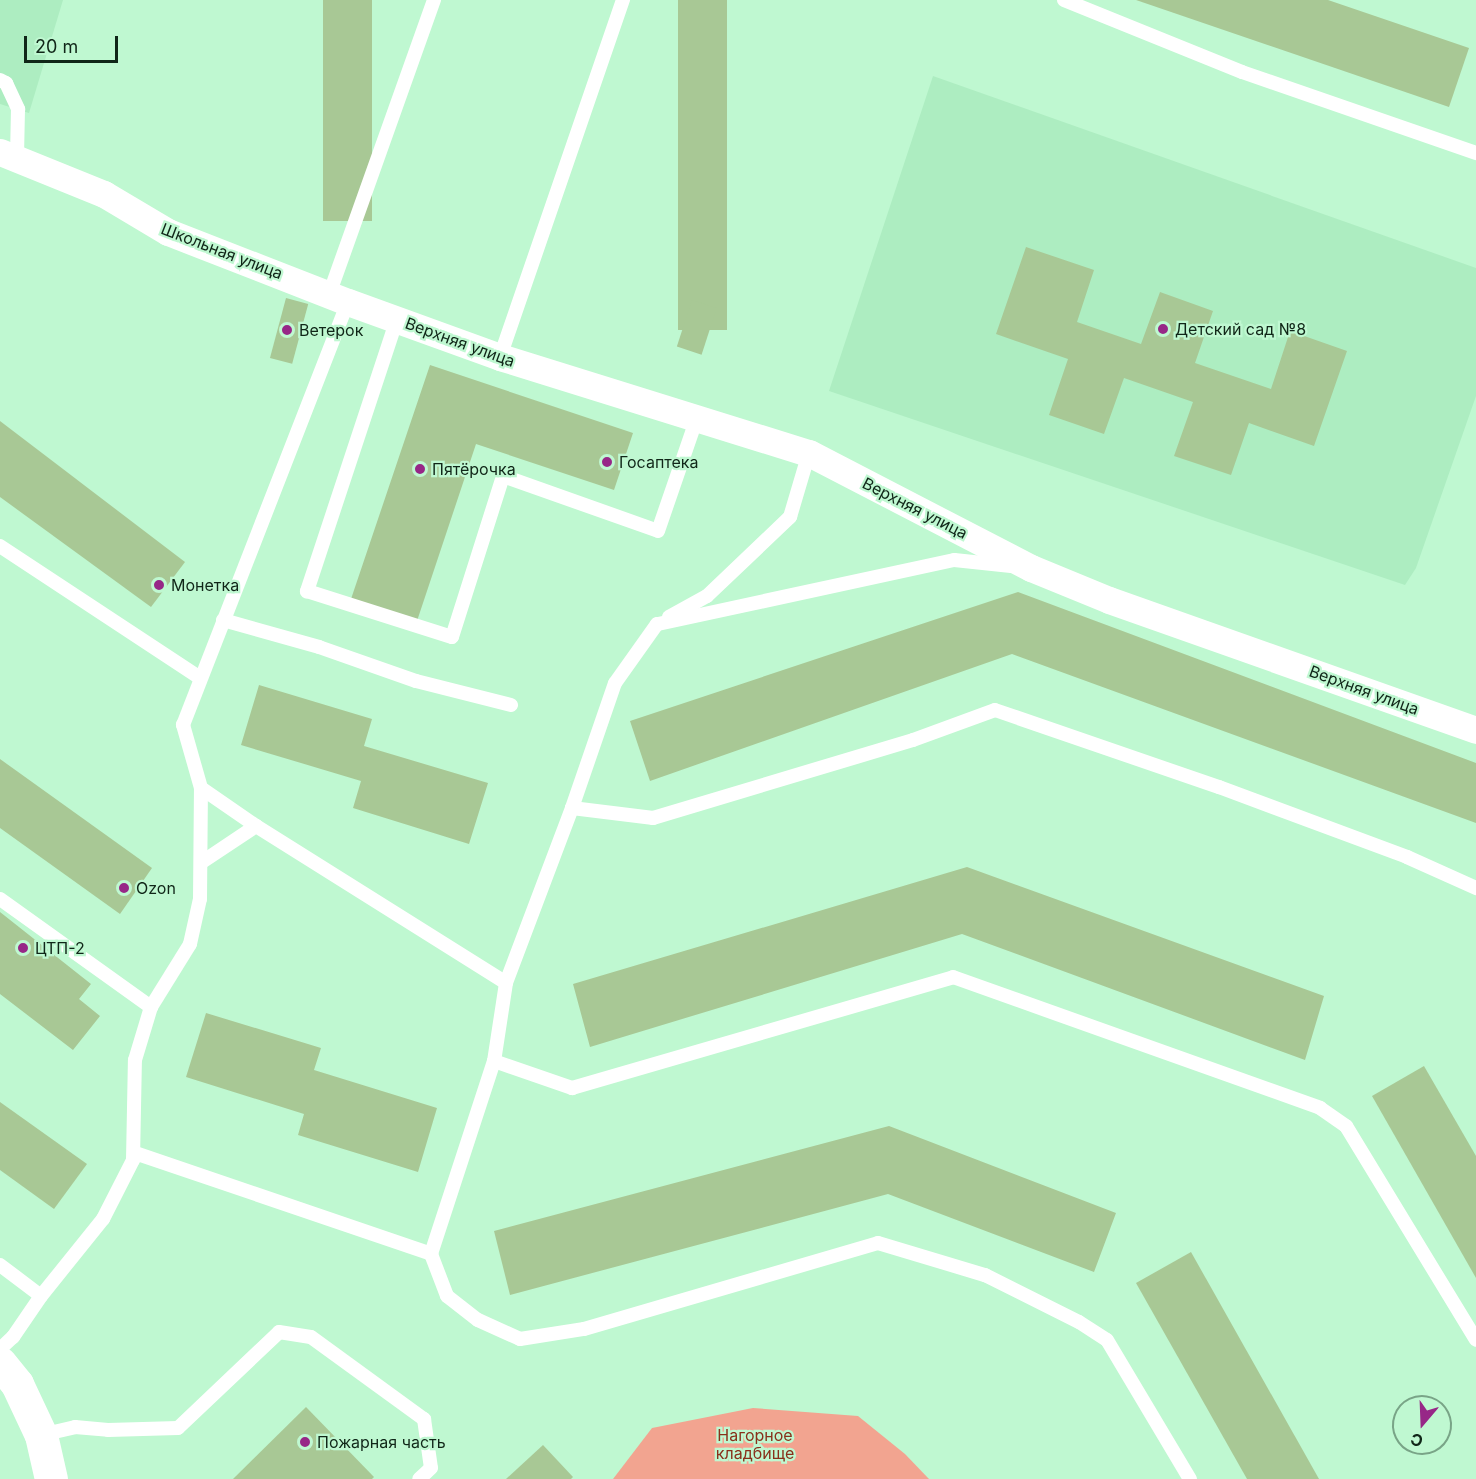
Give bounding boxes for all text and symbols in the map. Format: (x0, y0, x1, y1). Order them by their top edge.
scale bar (27, 24, 122, 62)
text: 20 m (35, 36, 78, 57)
street label: Школьная улица (159, 219, 285, 283)
street label: Верхняя улица (403, 313, 517, 371)
place label: Детский сад №8 (1175, 319, 1306, 339)
place label: Ветерок (299, 320, 363, 340)
marker: Детский сад №8 (1156, 322, 1170, 336)
marker: Ветерок (280, 323, 294, 337)
place label: Госаптека (619, 452, 698, 472)
marker: Госаптека (600, 455, 614, 469)
place label: Пятёрочка (432, 459, 516, 479)
marker: Пятёрочка (413, 462, 427, 476)
street label: Верхняя улица (859, 473, 971, 543)
place label: Монетка (171, 575, 239, 595)
marker: Монетка (152, 578, 166, 592)
street label: Верхняя улица (1307, 661, 1421, 719)
place label: Ozon (136, 878, 176, 898)
marker: Ozon (117, 881, 131, 895)
place label: ЦТП-2 (35, 938, 85, 958)
marker: ЦТП-2 (16, 941, 30, 955)
north arrow (1392, 1395, 1452, 1455)
park label: Нагорное кладбище (716, 1425, 794, 1463)
text: С (1408, 1429, 1426, 1452)
place label: Пожарная часть (317, 1432, 446, 1452)
marker: Пожарная часть (298, 1435, 312, 1449)

